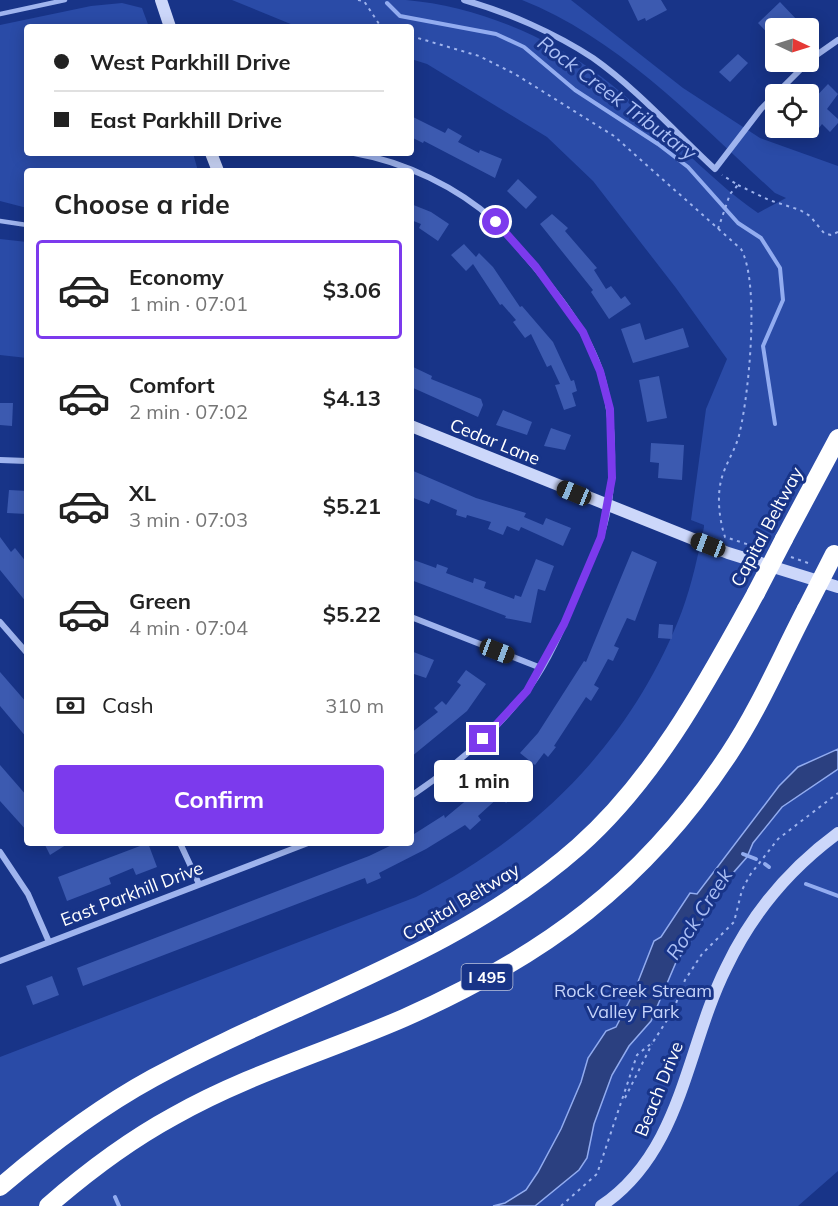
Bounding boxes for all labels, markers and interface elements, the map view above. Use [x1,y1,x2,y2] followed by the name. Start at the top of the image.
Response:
[765,18,819,72] north arrow
[765,18,819,138] map controls
[533,30,703,166] water label: Rock Creek Tributary
[90,48,291,76] text: West Parkhill Drive
[765,84,819,138] button: locate
[90,106,282,134] text: East Parkhill Drive
[54,187,230,221] text: Choose a ride
[482,208,509,235] route start
[57,263,111,317] icon: car
[129,263,224,291] text: Economy
[323,276,381,304] text: $3.06
[129,291,248,316] text: 1 min · 07:01
[57,371,111,425] icon: car
[129,371,215,399] text: Comfort
[323,384,381,412] text: $4.13
[129,399,248,424] text: 2 min · 07:02
[447,413,544,470] street label: Cedar Lane
[725,463,808,591] street label: Capital Beltway
[554,478,594,508] car
[57,479,111,533] icon: car
[129,479,156,507] text: XL
[323,492,381,520] text: $5.21
[129,507,248,532] text: 3 min · 07:03
[688,530,728,560] car
[57,587,111,641] icon: car
[129,587,191,615] text: Green
[323,600,381,628] text: $5.22
[129,615,248,640] text: 4 min · 07:04
[477,636,517,666] car
[54,689,87,722] icon: cash
[102,691,154,719] text: Cash
[325,693,384,718] text: 310 m
[469,725,496,752] route end
[434,760,532,802] callout: 1 min
[54,765,384,834] button: Confirm
[457,768,510,793] text: 1 min
[57,856,206,931] street label: East Parkhill Drive
[398,857,524,946] street label: Capital Beltway
[660,863,738,964] water label: Rock Creek
[462,964,512,990] road number: I 495
[554,979,712,1023] park label: Rock Creek Stream Valley Park
[629,1038,688,1140] street label: Beach Drive

